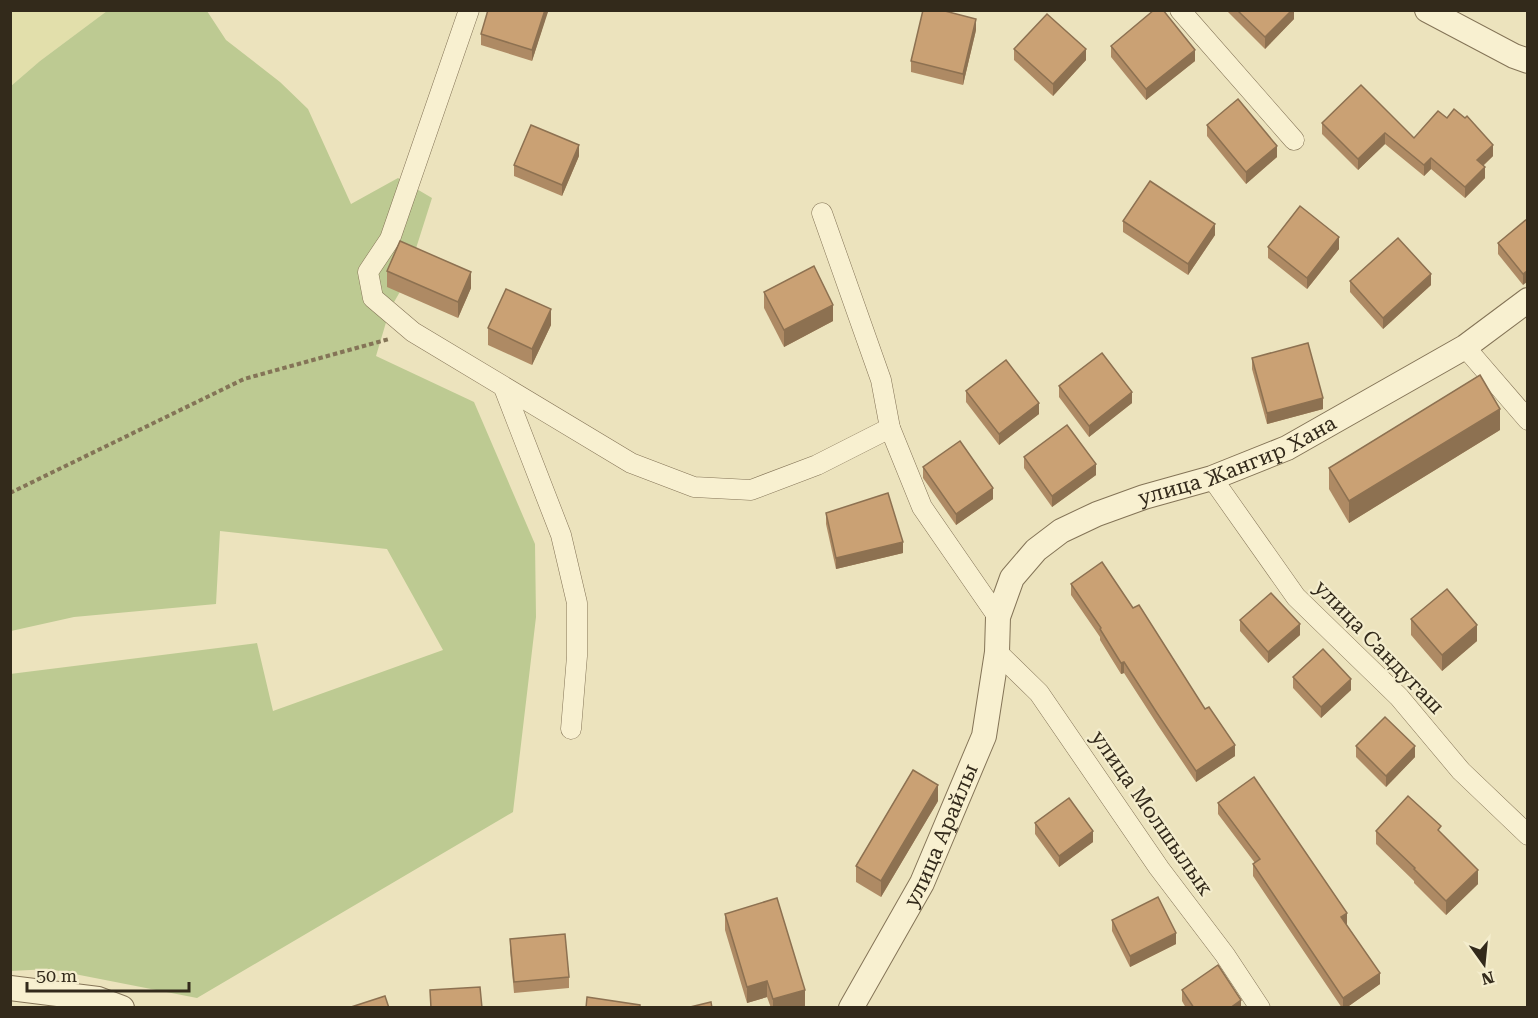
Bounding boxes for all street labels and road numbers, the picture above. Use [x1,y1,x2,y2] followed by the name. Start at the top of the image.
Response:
[1135,410,1341,510] street label: улица Жангир Хана
[1309,575,1449,719] street label: улица Сандугаш
[1086,726,1218,900] street label: улица Молшылык
[899,760,983,911] street label: улица Арайлы

